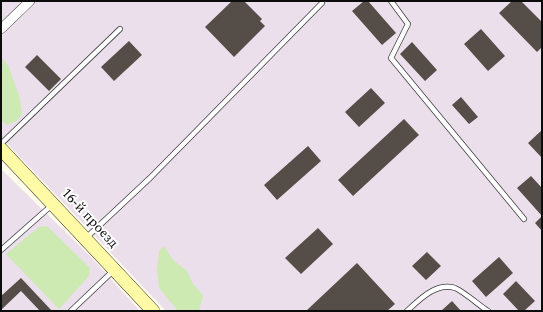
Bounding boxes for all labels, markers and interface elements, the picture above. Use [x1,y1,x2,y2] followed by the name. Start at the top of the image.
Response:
[57,186,121,252] street label: 16-й проезд

